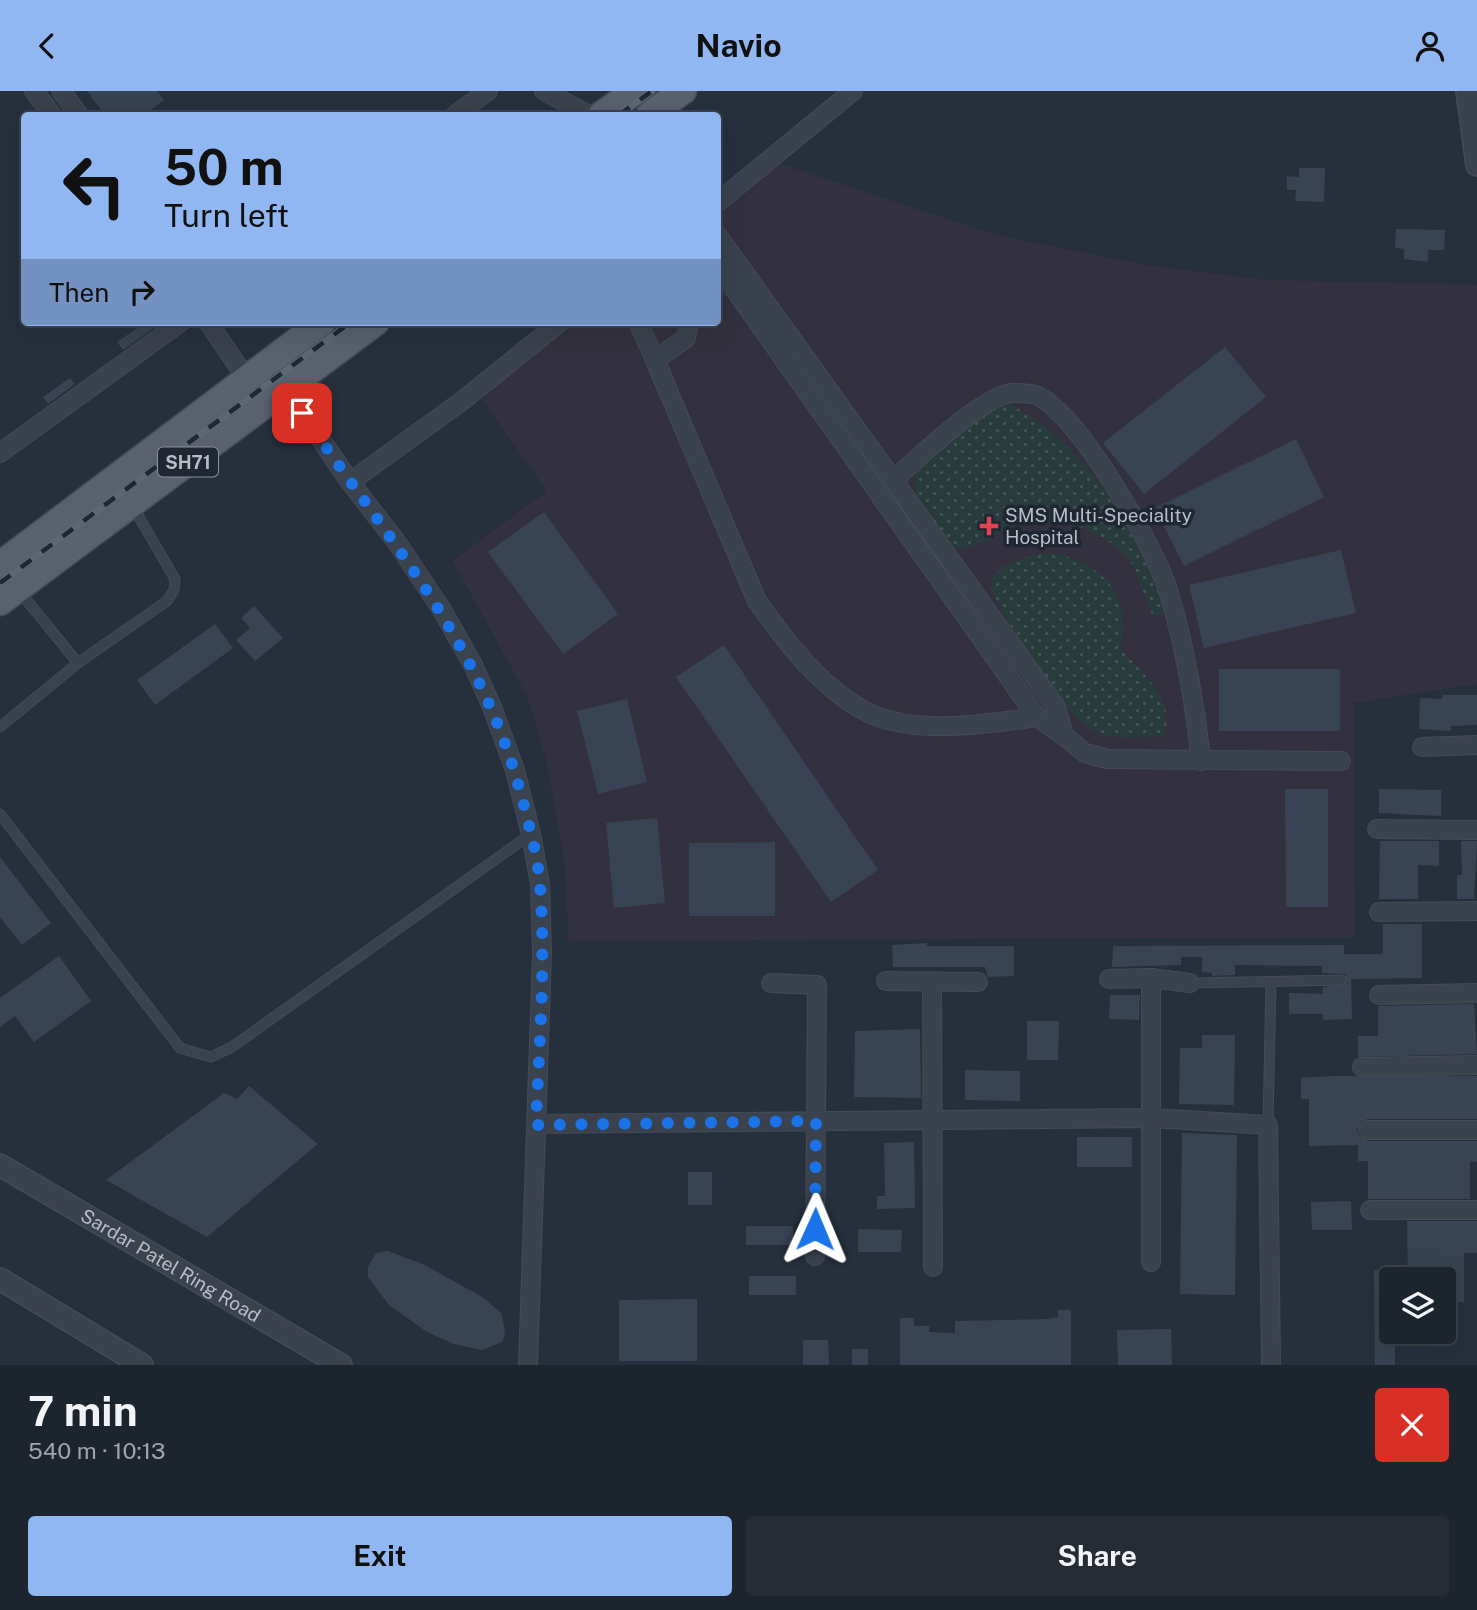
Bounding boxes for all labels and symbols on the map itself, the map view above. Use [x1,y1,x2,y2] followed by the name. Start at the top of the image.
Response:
[272,383,332,443] pin
[158,447,218,477] road number: SH71
[1005,504,1192,548] place label: SMS Multi-Speciality Hospital
[979,516,999,536] marker: SMS Multi-Speciality Hospital
[778,1192,852,1266] position arrow
[77,1204,265,1326] street label: Sardar Patel Ring Road

